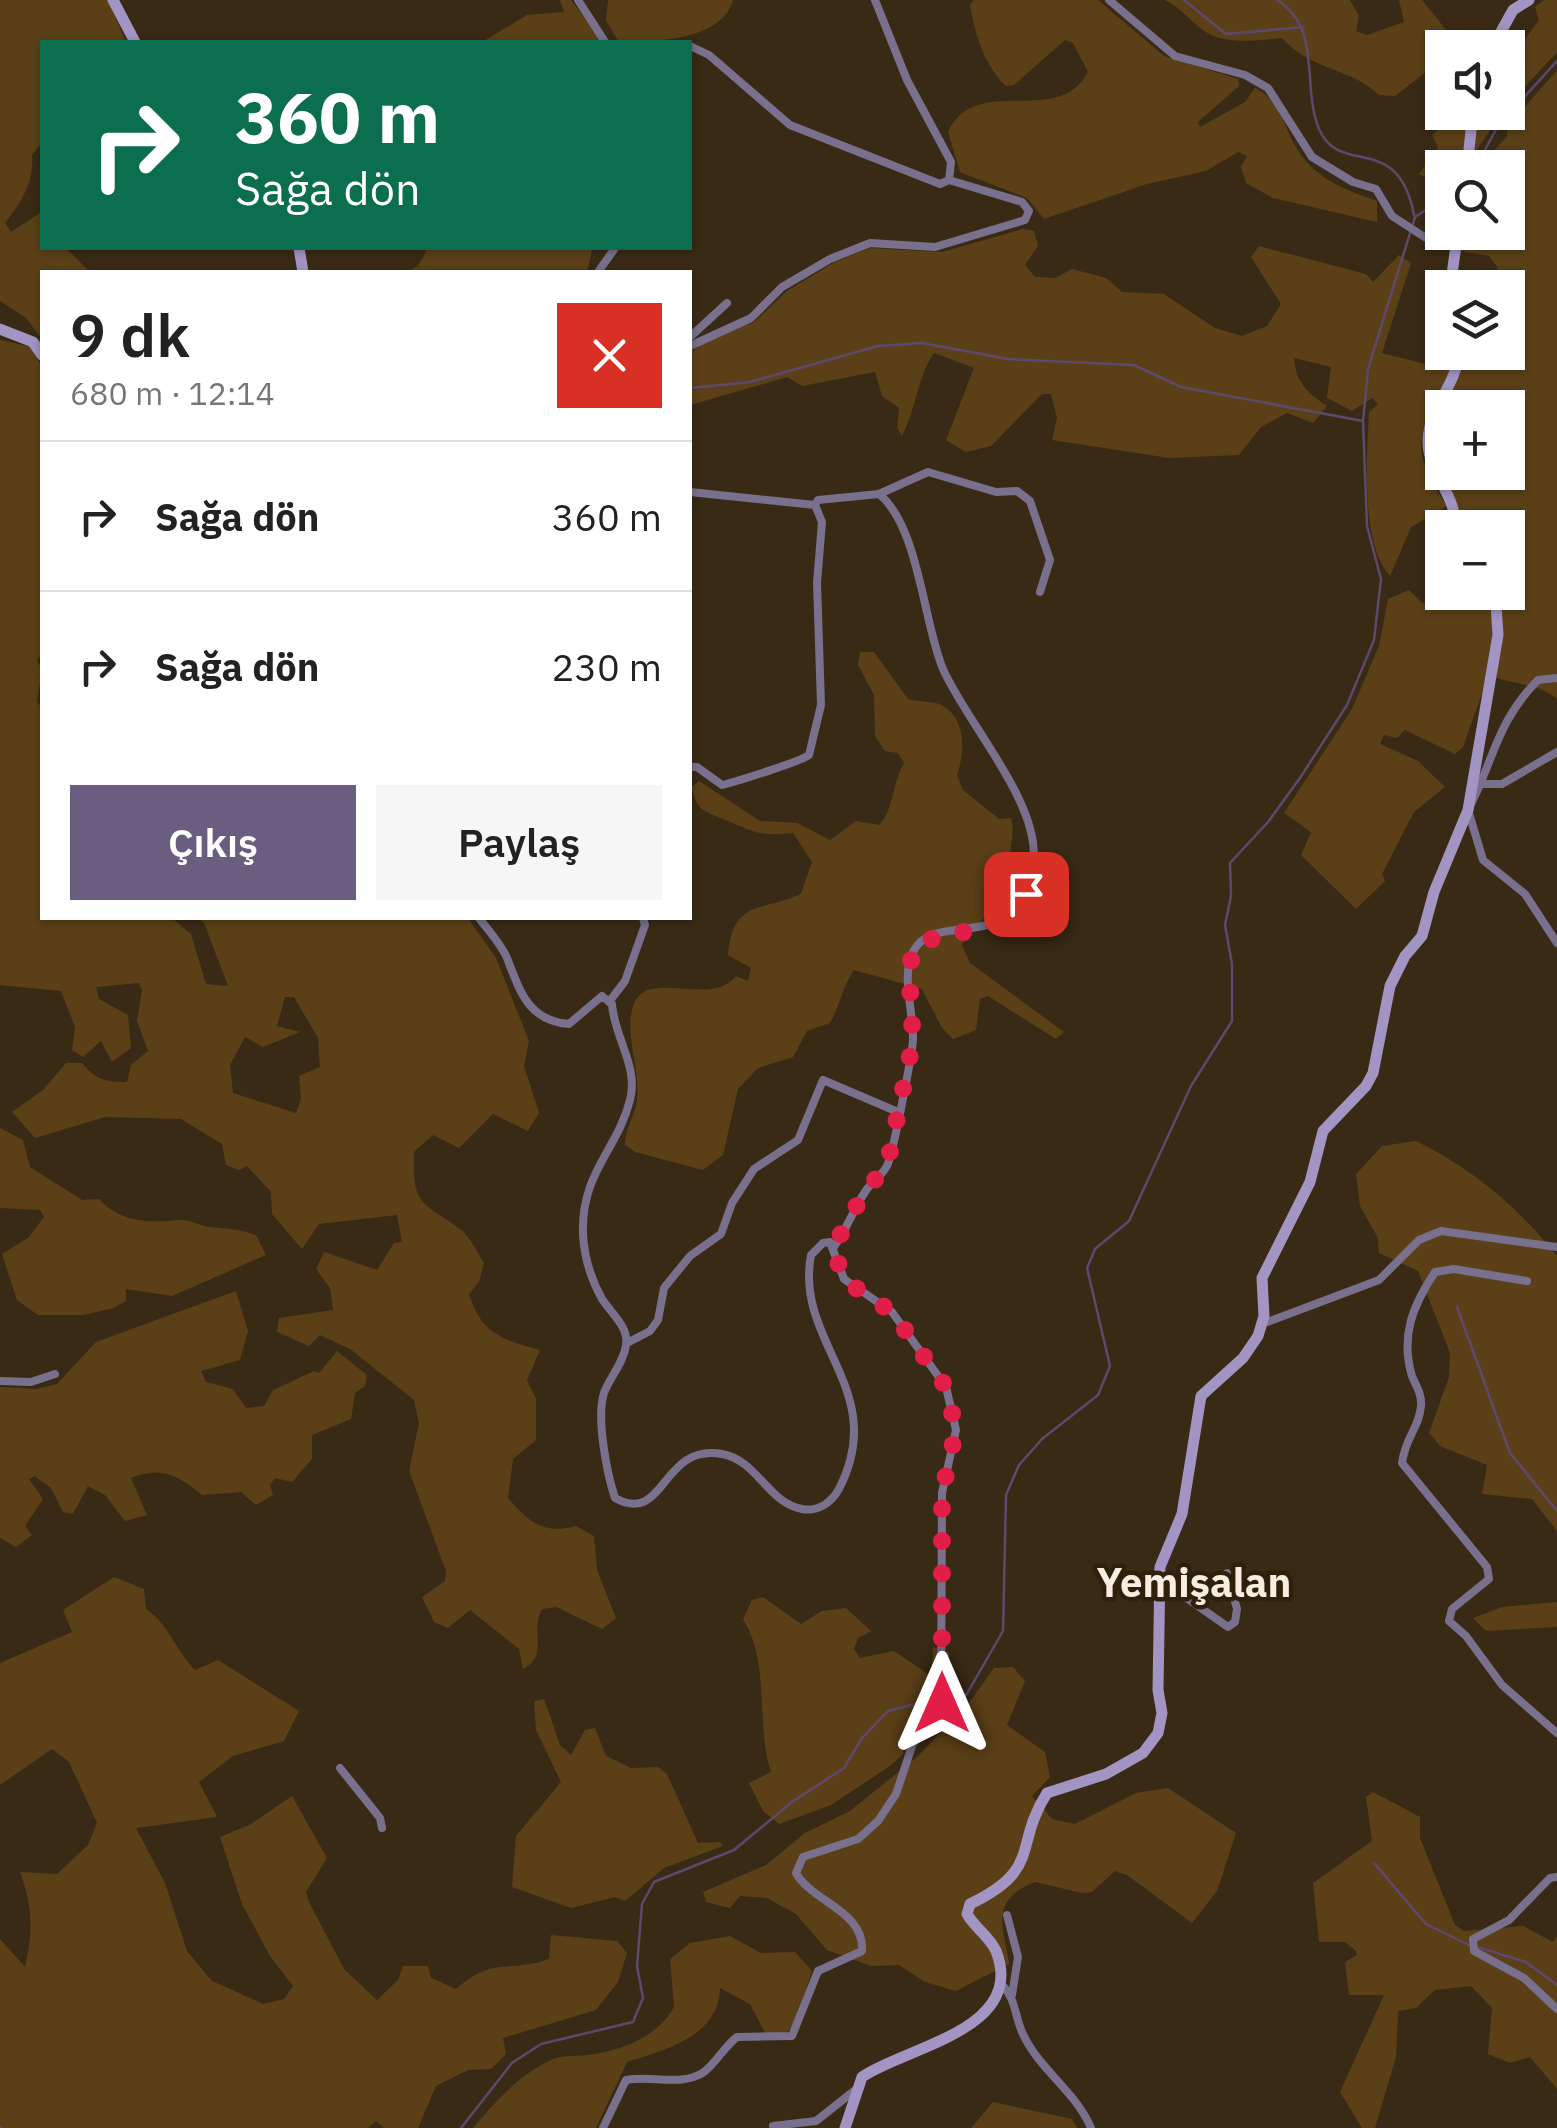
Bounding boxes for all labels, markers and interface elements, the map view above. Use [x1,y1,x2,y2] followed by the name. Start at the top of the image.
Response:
[1425,30,1525,610] map controls
[1425,30,1525,130] button: sound
[235,71,440,162] text: 360 m
[70,80,200,210] icon: right
[1425,150,1525,250] button: search
[235,159,420,217] text: Sağa dön
[1425,270,1525,370] button: layers
[70,295,190,374] text: 9 dk
[557,303,662,408] button: close
[70,372,275,414] text: 680 m · 12:14
[1425,390,1525,490] button: +
[70,489,125,544] icon: right
[155,492,319,541] text: Sağa dön
[551,492,662,541] text: 360 m
[1425,510,1525,610] button: −
[70,639,125,694] icon: right
[155,642,319,691] text: Sağa dön
[551,642,662,691] text: 230 m
[70,785,356,900] button: Çıkış
[376,785,662,900] button: Paylaş
[984,852,1069,937] pin
[999,867,1054,922] icon: arrive
[1097,1556,1291,1608] district label: Yemişalan
[890,1651,994,1755] position arrow

